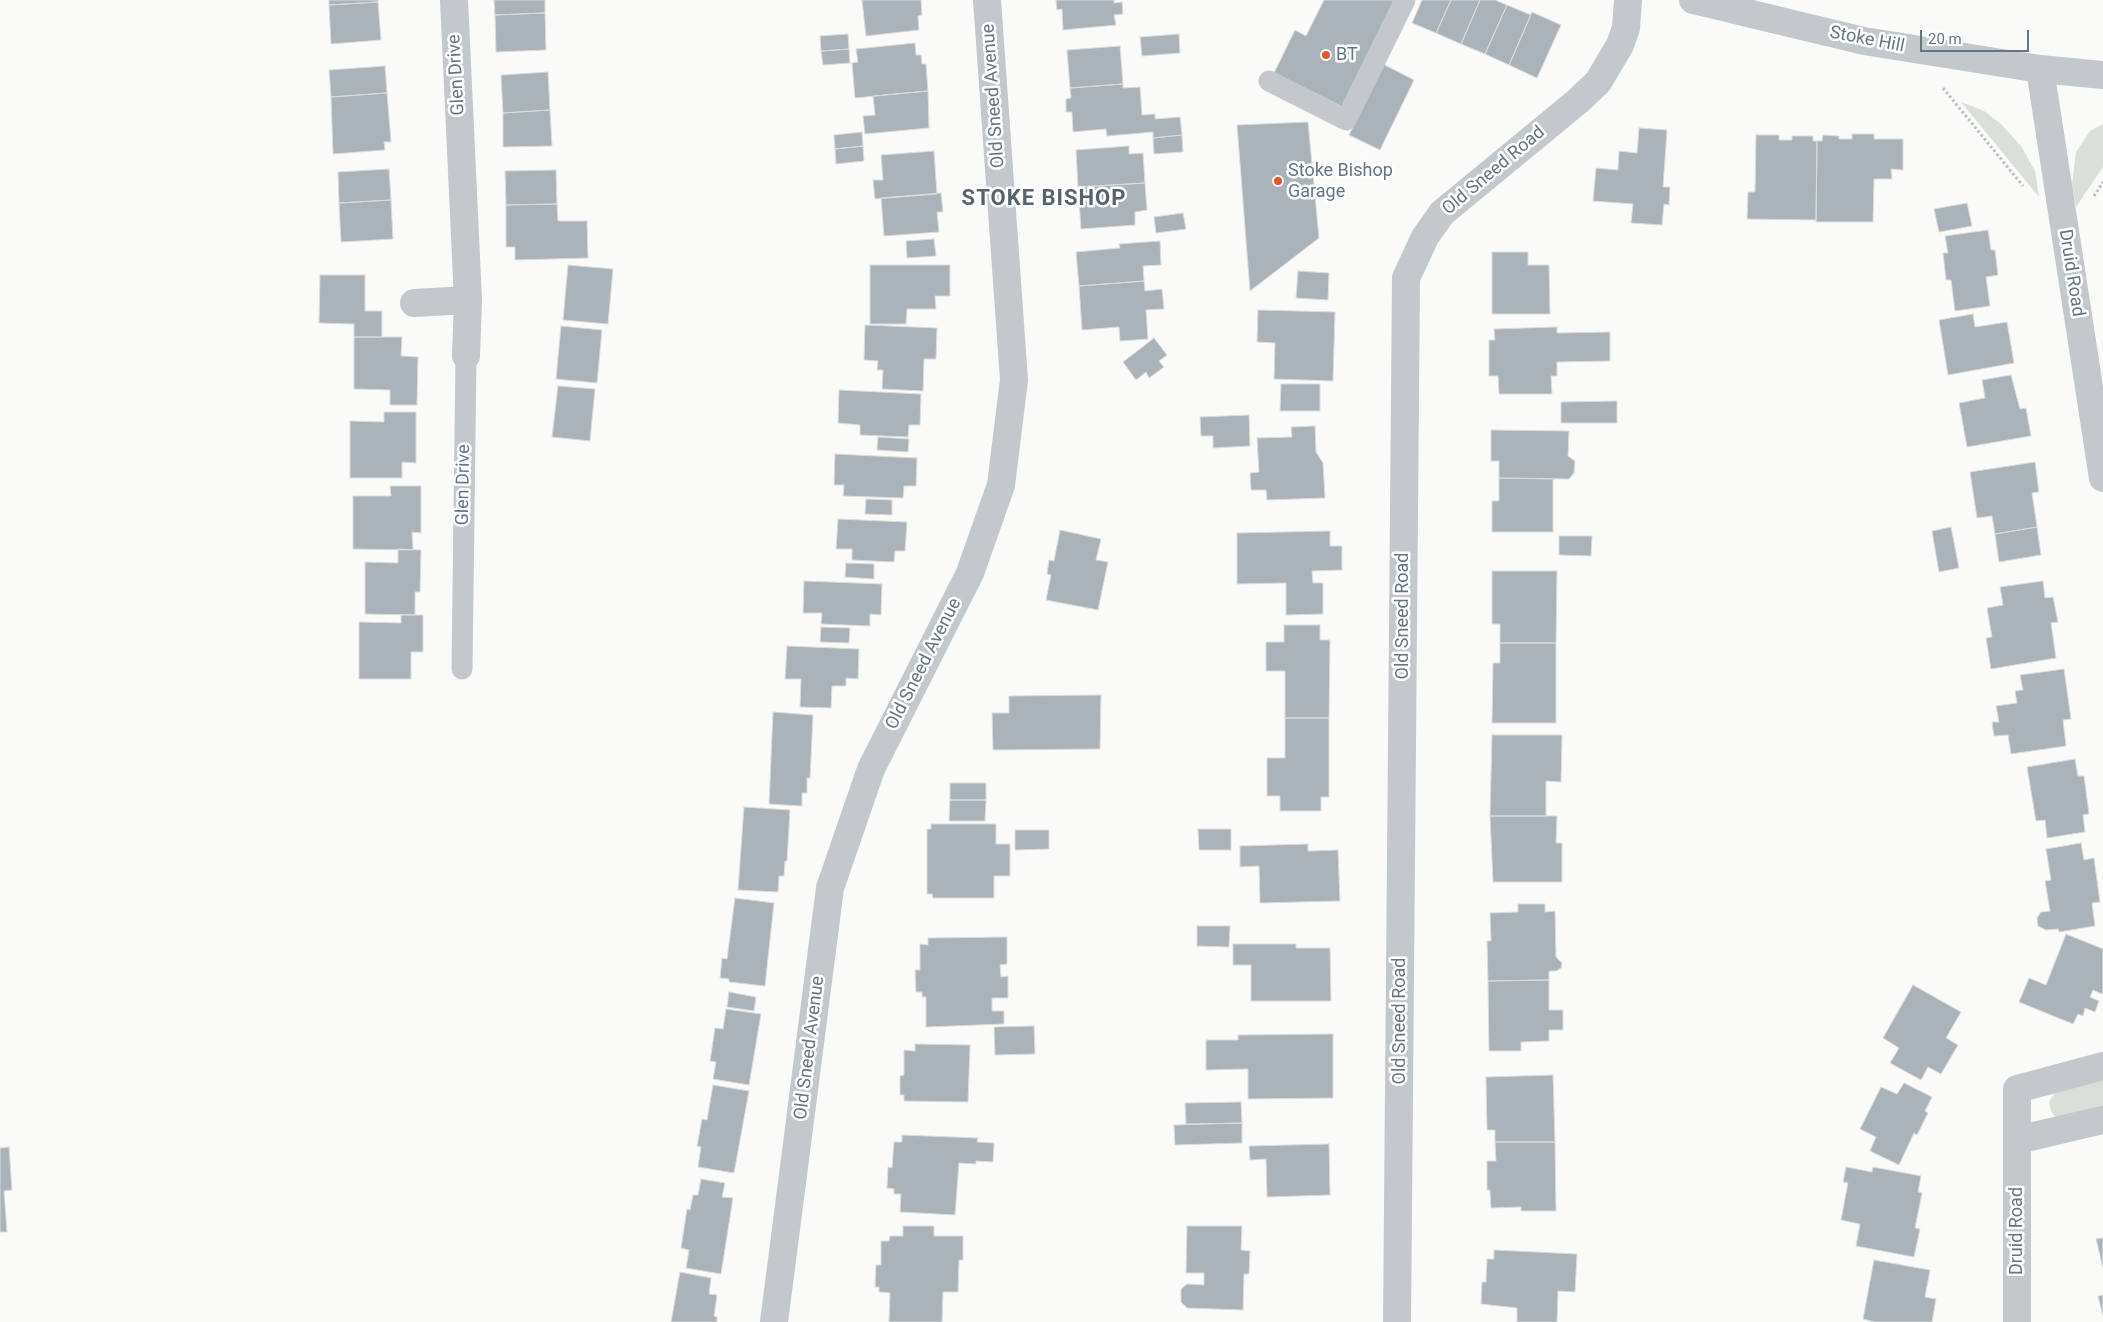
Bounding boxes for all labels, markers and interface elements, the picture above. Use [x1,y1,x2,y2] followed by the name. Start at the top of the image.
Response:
[1923,20,2032,52] scale bar
[1828,22,1906,58] street label: Stoke Hill
[978,23,1010,169] street label: Old Sneed Avenue
[1928,30,1962,48] text: 20 m
[444,34,470,116] street label: Glen Drive
[1336,44,1358,66] place label: BT
[1320,49,1332,61] marker: BT
[1438,122,1550,220] street label: Old Sneed Road
[1288,160,1393,202] place label: Stoke Bishop Garage
[1272,175,1284,187] marker: Stoke Bishop Garage
[960,186,1128,212] district label: STOKE BISHOP
[2053,228,2089,318] street label: Druid Road
[452,444,476,526] street label: Glen Drive
[1392,552,1414,680] street label: Old Sneed Road
[882,595,966,733] street label: Old Sneed Avenue
[1389,957,1411,1085] street label: Old Sneed Road
[790,975,830,1121] street label: Old Sneed Avenue
[2006,1187,2028,1275] street label: Druid Road

